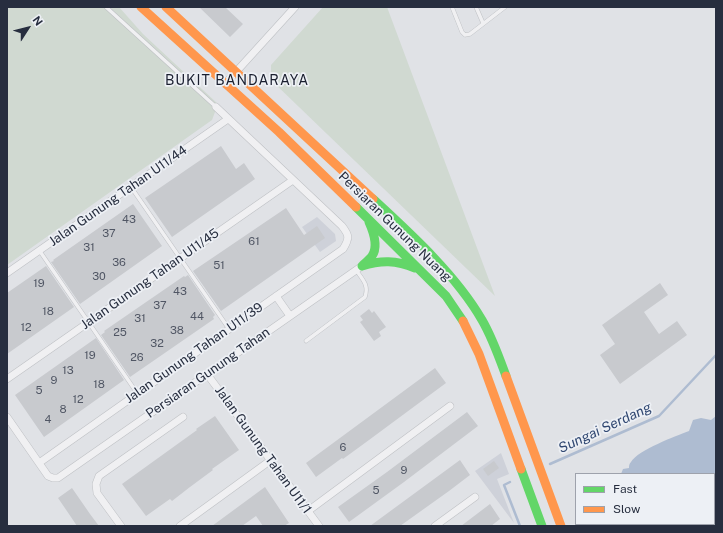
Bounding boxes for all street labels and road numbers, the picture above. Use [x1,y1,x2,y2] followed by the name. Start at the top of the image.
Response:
[46,142,190,250] street label: Jalan Gunung Tahan U11/44
[335,169,455,285] street label: Persiaran Gunung Nuang
[78,225,222,333] street label: Jalan Gunung Tahan U11/45
[122,299,266,407] street label: Jalan Gunung Tahan U11/39
[143,324,273,422] street label: Persiaran Gunung Tahan
[211,383,315,517] street label: Jalan Gunung Tahan U11/1

